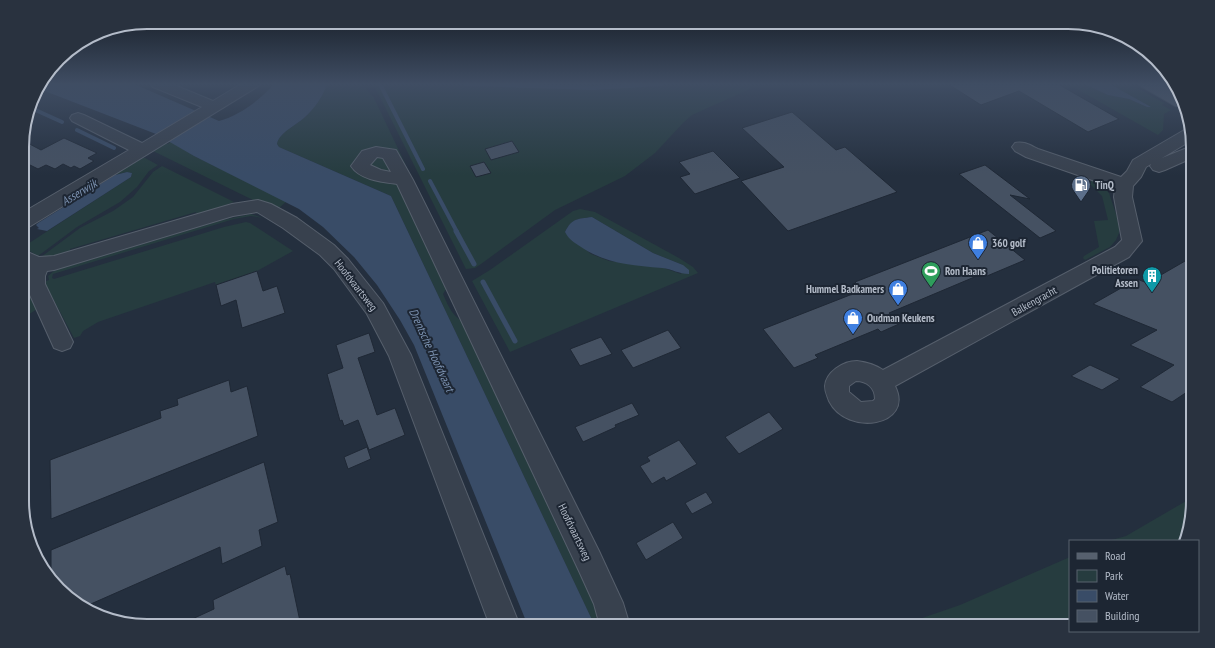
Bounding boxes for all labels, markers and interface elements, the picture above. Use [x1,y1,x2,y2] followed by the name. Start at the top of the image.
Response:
[1070,174,1092,202] fuel station icon: TinQ
[58,175,101,208] water label: Asserwijk
[1095,178,1115,192] place label: TinQ
[967,232,989,260] shop icon: 360 golf
[992,236,1026,250] place label: 360 golf
[332,256,381,314] street label: Hoofdvaartsweg
[920,260,942,288] sports icon: Ron Haans
[1092,263,1138,290] place label: Politietoren Assen
[945,264,986,278] place label: Ron Haans
[1141,265,1163,293] building icon: Politietoren Assen
[887,278,909,306] shop icon: Hummel Badkamers
[806,282,884,296] place label: Hummel Badkamers
[1009,283,1059,319] street label: Balkengracht
[406,306,459,396] water label: Drentsche Hoofdvaart
[842,307,864,335] shop icon: Oudman Keukens
[867,311,935,325] place label: Oudman Keukens
[555,501,595,563] street label: Hoofdvaartsweg
[1069,540,1199,632] legend
[1105,548,1125,563] text: Road
[1105,568,1123,583] text: Park
[1105,588,1130,603] text: Water
[1105,608,1140,623] text: Building

